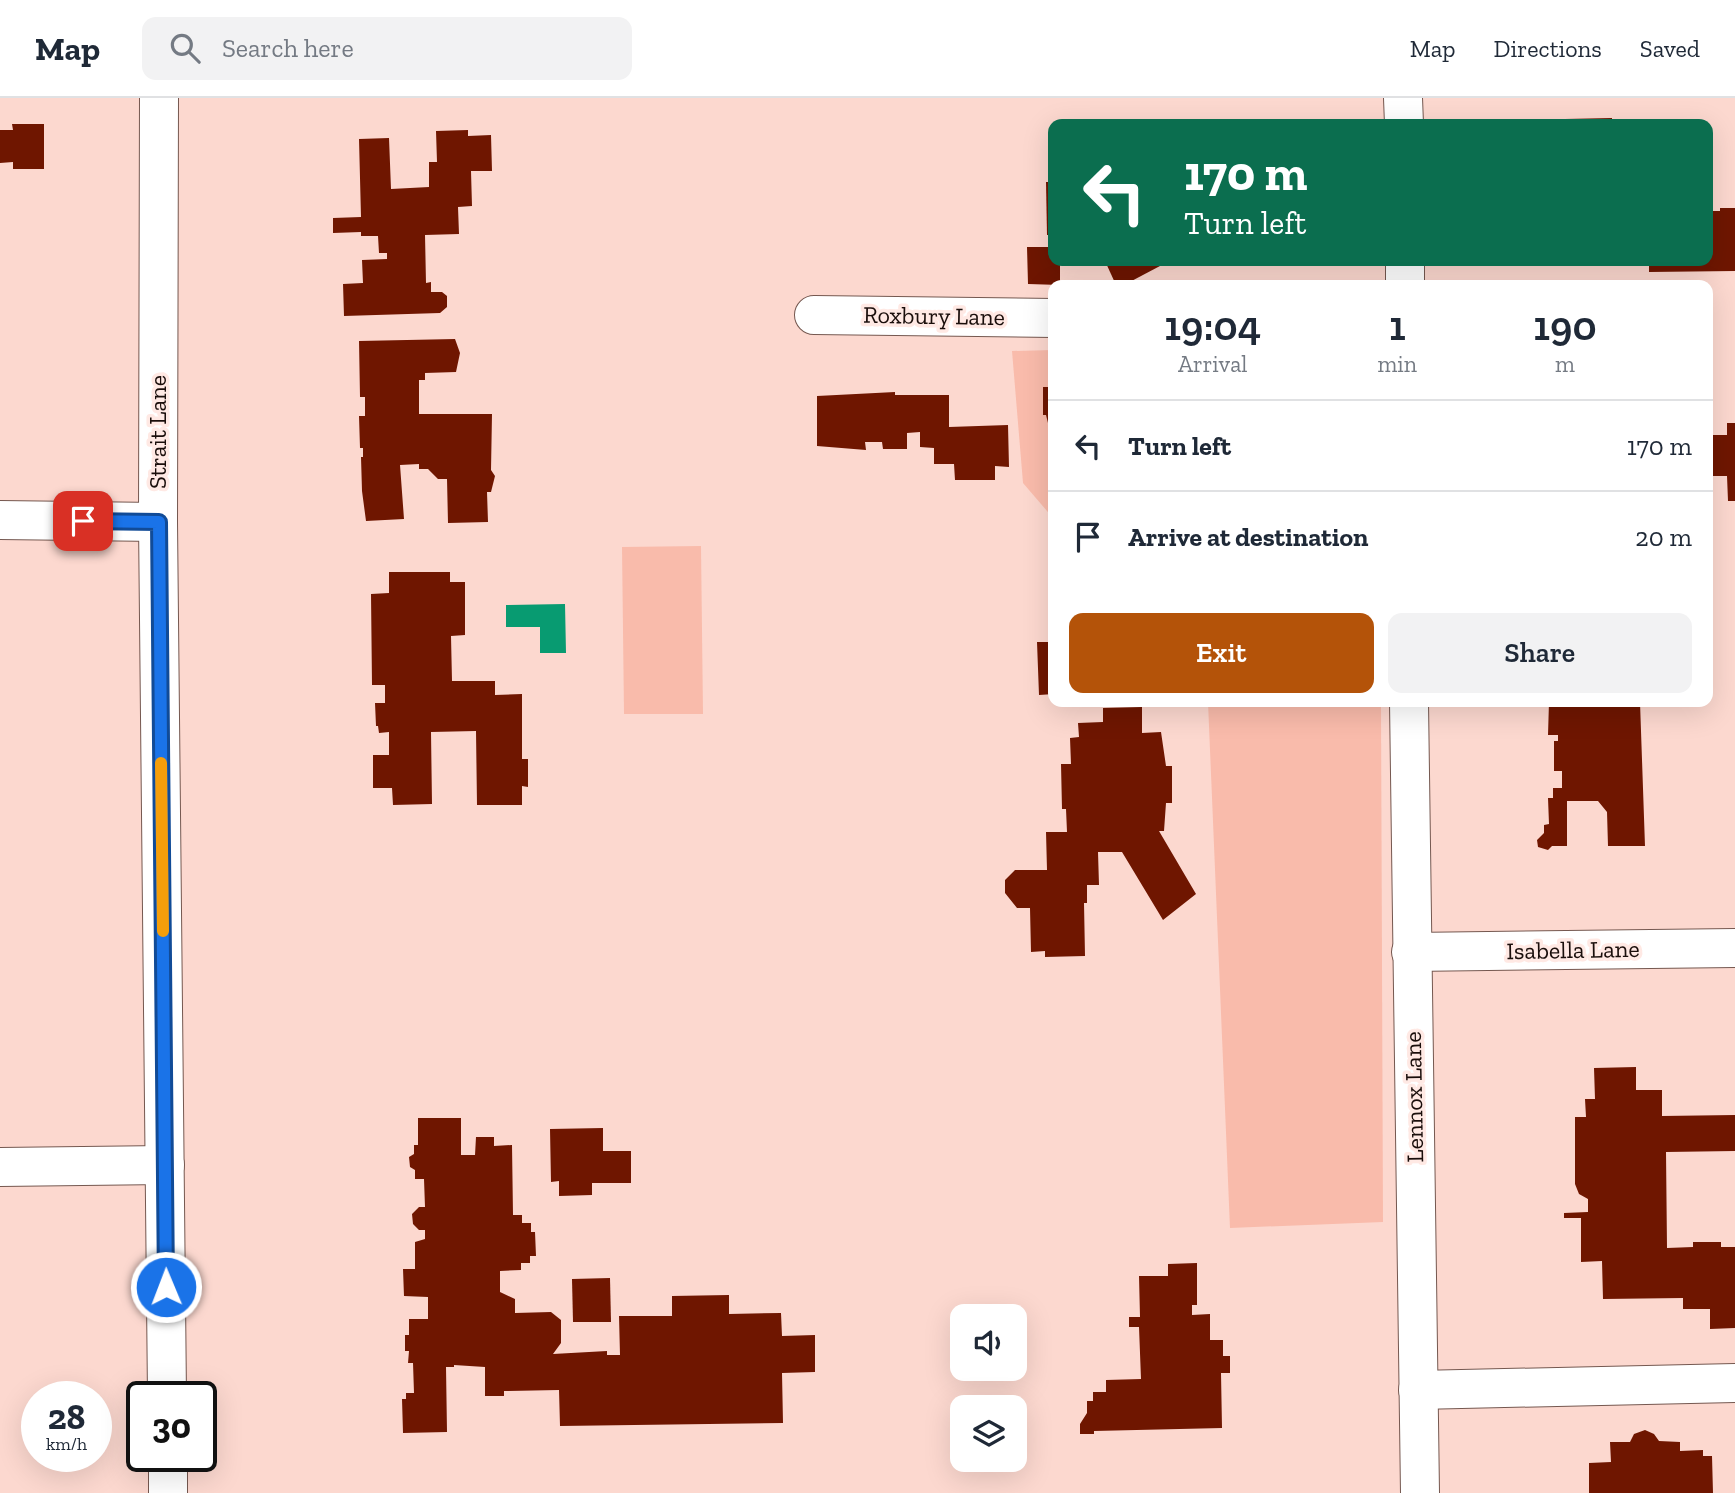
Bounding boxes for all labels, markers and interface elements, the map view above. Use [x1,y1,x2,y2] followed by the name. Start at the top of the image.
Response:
[142,17,632,80] search box
[35,29,100,68] text: Map
[166,29,204,67] icon: search
[222,32,354,64] text: Search here
[1410,34,1456,63] text: Map
[1494,34,1602,63] text: Directions
[1640,34,1700,63] text: Saved
[1184,144,1307,203] text: 170 m
[1069,147,1160,238] icon: left
[1184,204,1306,242] text: Turn left
[863,300,1005,331] street label: Roxbury Lane
[1164,300,1261,351] text: 19:04
[1389,300,1406,351] text: 1
[1533,300,1597,351] text: 190
[1178,350,1247,378] text: Arrival
[1378,350,1417,378] text: min
[1555,350,1575,378] text: m
[143,375,172,489] street label: Strait Lane
[1069,427,1107,465] icon: left
[1128,430,1231,462] text: Turn left
[1627,430,1692,462] text: 170 m
[53,491,113,551] pin
[64,502,102,540] icon: arrive
[1069,518,1107,556] icon: arrive
[1128,521,1368,553] text: Arrive at destination
[1635,521,1692,553] text: 20 m
[1069,613,1374,693] button: Exit
[1388,613,1692,693] button: Share
[1506,934,1640,965] street label: Isabella Lane
[1398,1031,1429,1163] street label: Lennox Lane
[129,1250,203,1324] position arrow
[950,1304,1027,1472] map controls
[950,1304,1027,1381] button: sound
[126,1381,217,1472] speed limit sign: 30
[950,1395,1027,1472] button: layers
[48,1396,85,1438] text: 28
[46,1433,87,1455] text: km/h

